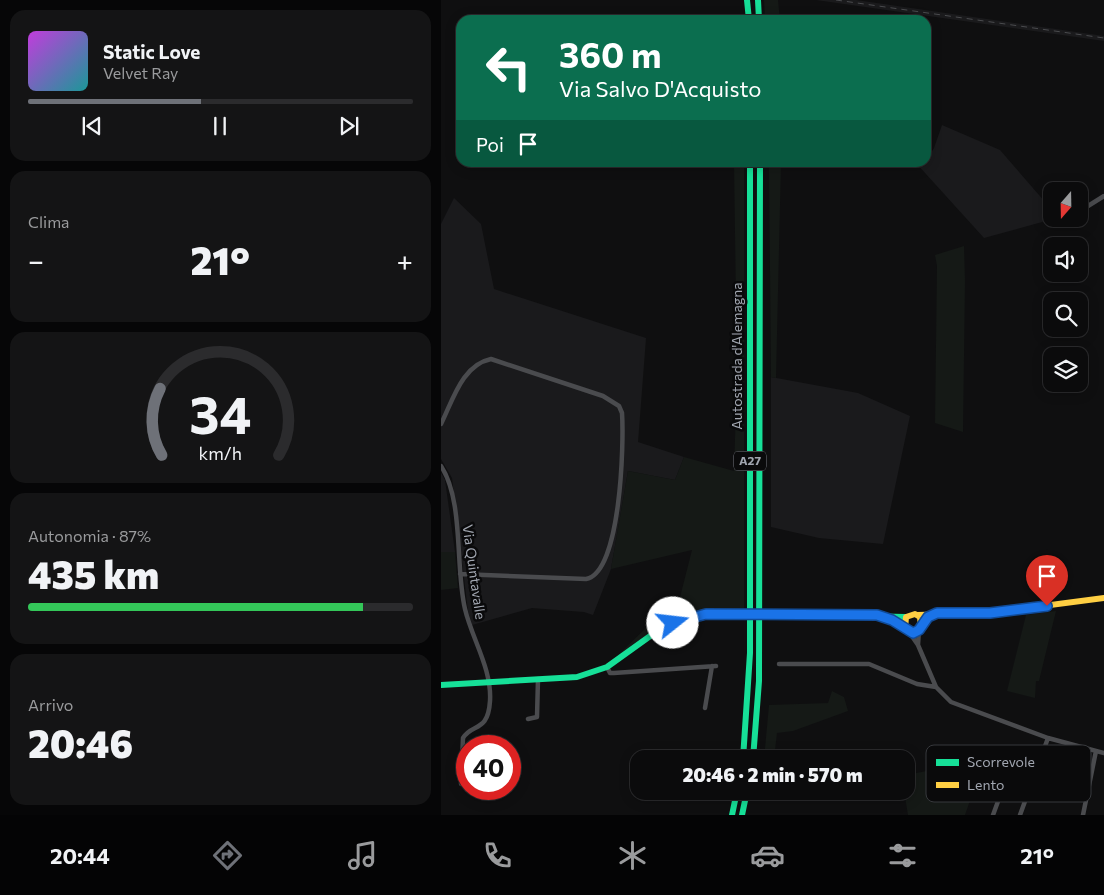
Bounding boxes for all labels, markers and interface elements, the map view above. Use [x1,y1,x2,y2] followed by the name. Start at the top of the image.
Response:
[559,32,661,75] text: 360 m
[476,35,541,100] icon: left
[103,40,200,63] text: Static Love
[103,63,178,82] text: Velvet Ray
[559,75,761,102] text: Via Salvo D'Acquisto
[78,112,106,140] icon: previous
[206,112,234,140] icon: pause
[335,112,363,140] icon: next
[514,130,542,158] icon: arrive
[476,133,504,156] text: Poi
[1043,182,1089,228] north arrow
[1043,182,1088,392] map controls
[28,212,69,231] text: Clima
[190,236,250,283] text: 21°
[1043,237,1088,282] button: sound
[28,243,44,277] text: −
[397,243,413,277] text: +
[728,282,745,430] street label: Autostrada d'Alemagna
[1043,292,1088,337] button: search
[1043,347,1088,392] button: layers
[189,381,252,445] text: 34
[199,442,242,464] text: km/h
[734,452,766,471] road number: A27
[459,523,490,621] street label: Via Quintavalle
[28,526,151,545] text: Autonomia · 87%
[28,550,159,597] text: 435 km
[1026,555,1068,606] pin
[1033,562,1061,590] icon: arrive
[646,596,698,648] position arrow
[28,695,73,714] text: Arrivo
[28,719,133,766] text: 20:46
[456,735,521,800] speed limit sign: 40
[926,745,1091,802] legend
[967,753,1035,770] text: Scorrevole
[682,763,863,786] text: 20:46 · 2 min · 570 m
[967,776,1004,793] text: Lento
[210,838,245,873] icon: directions
[345,838,380,873] icon: music
[480,838,515,873] icon: phone
[615,838,650,873] icon: climate
[750,838,785,873] icon: car
[885,838,920,873] icon: filters
[50,842,110,869] text: 20:44
[1020,842,1054,869] text: 21°

